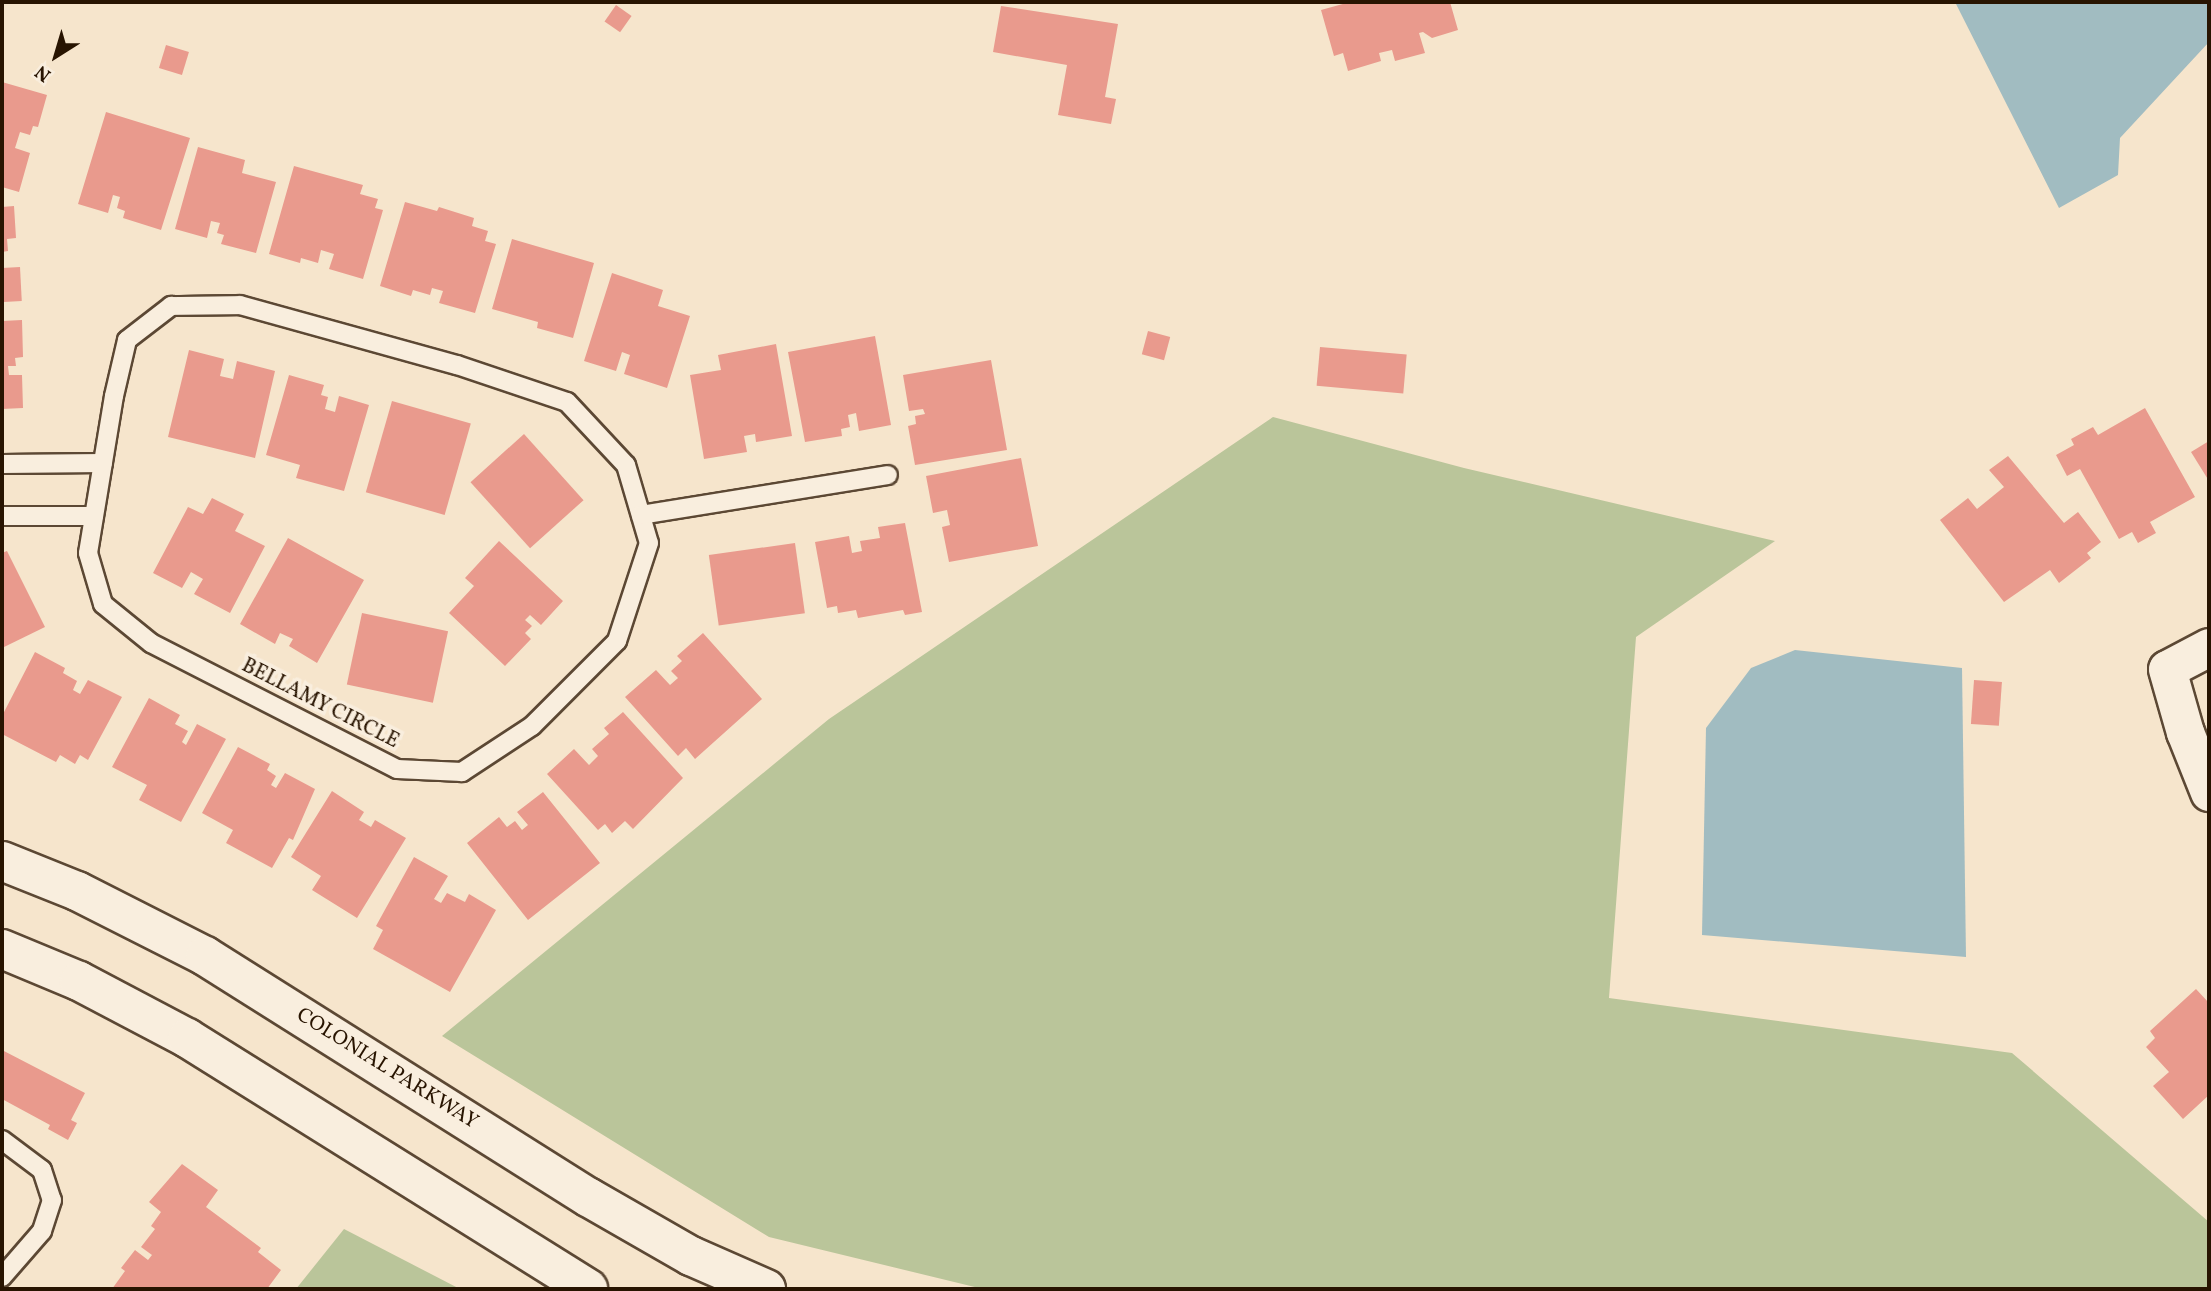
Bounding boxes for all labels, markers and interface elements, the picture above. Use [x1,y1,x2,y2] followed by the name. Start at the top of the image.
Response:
[21,21,91,91] north arrow
[30,58,57,87] text: N
[237,653,403,755] street label: BELLAMY CIRCLE
[292,1003,482,1135] street label: COLONIAL PARKWAY

